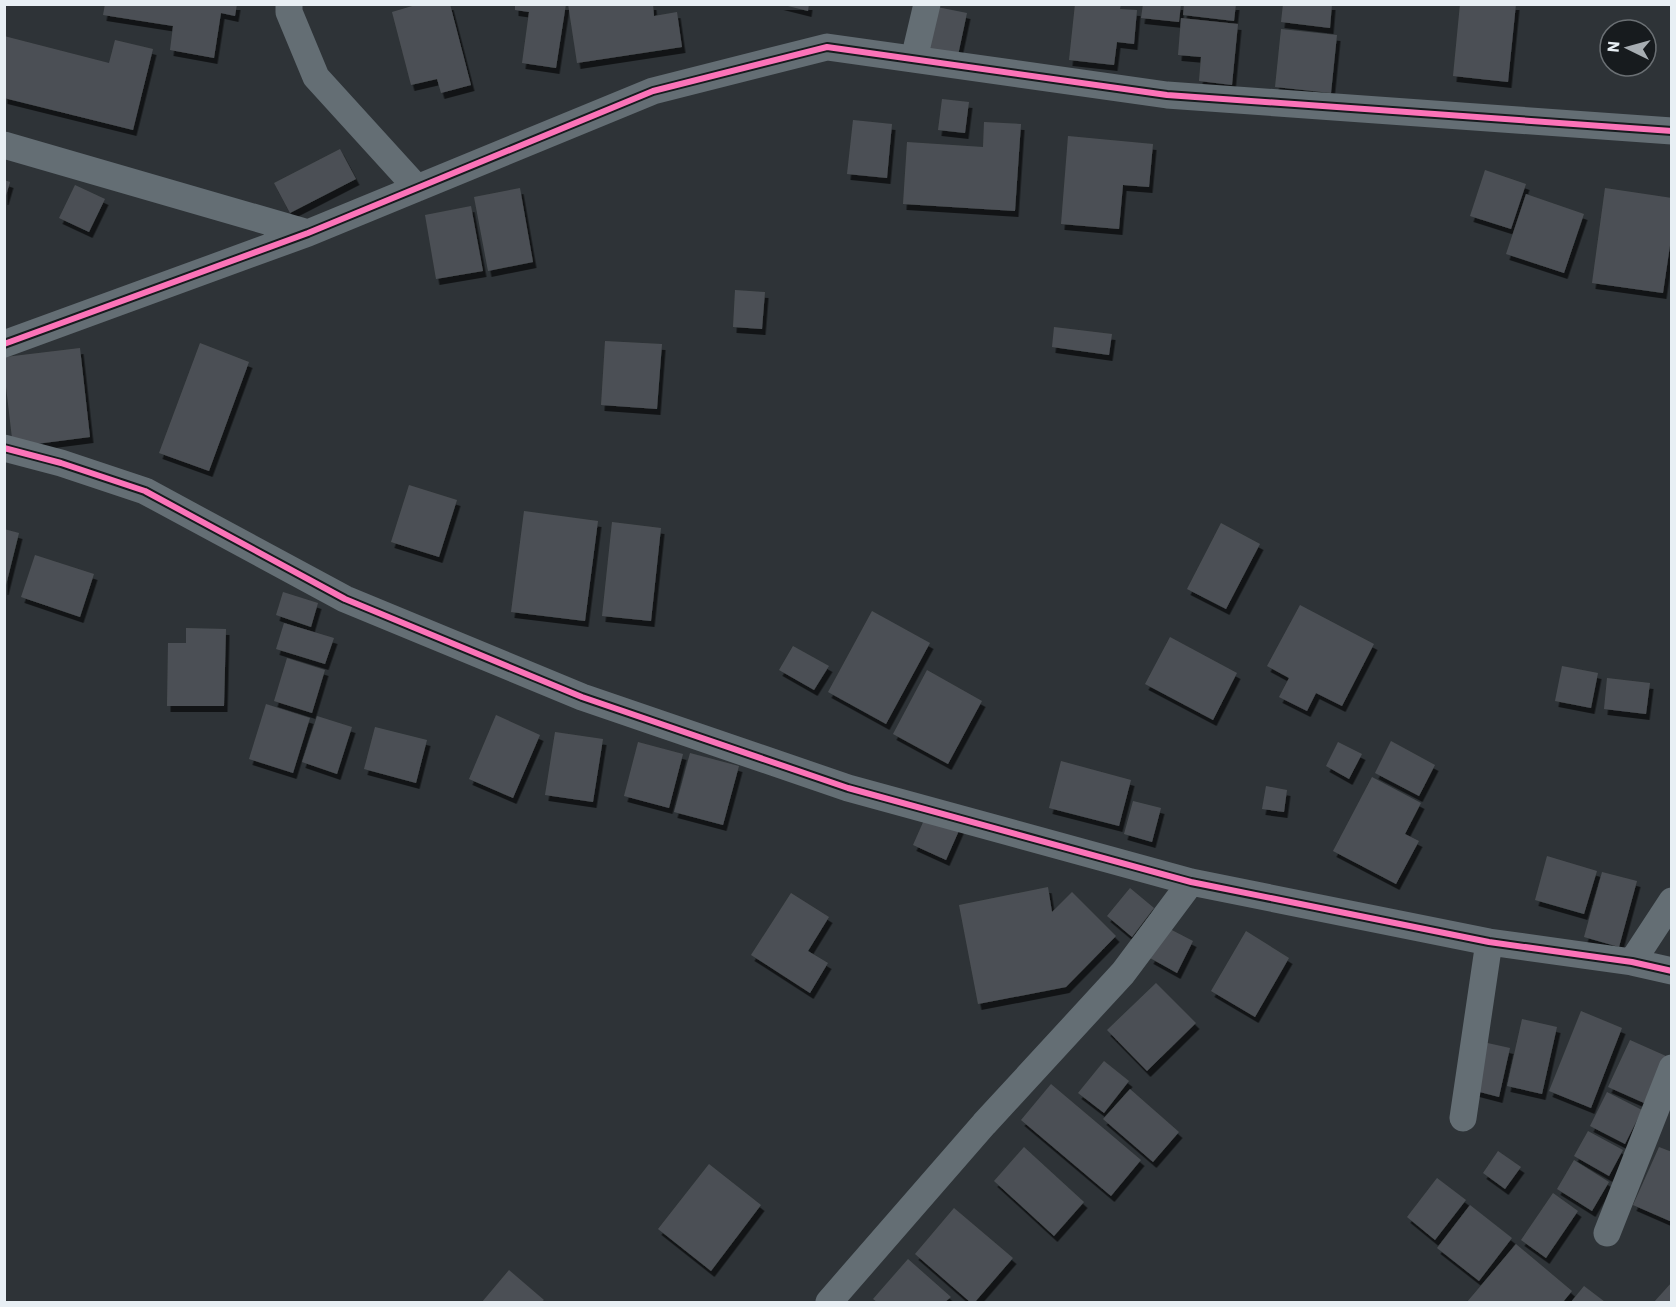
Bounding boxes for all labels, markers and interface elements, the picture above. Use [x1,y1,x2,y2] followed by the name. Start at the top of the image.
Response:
[1598,18,1658,78] north arrow
[1603,40,1624,53] text: N

